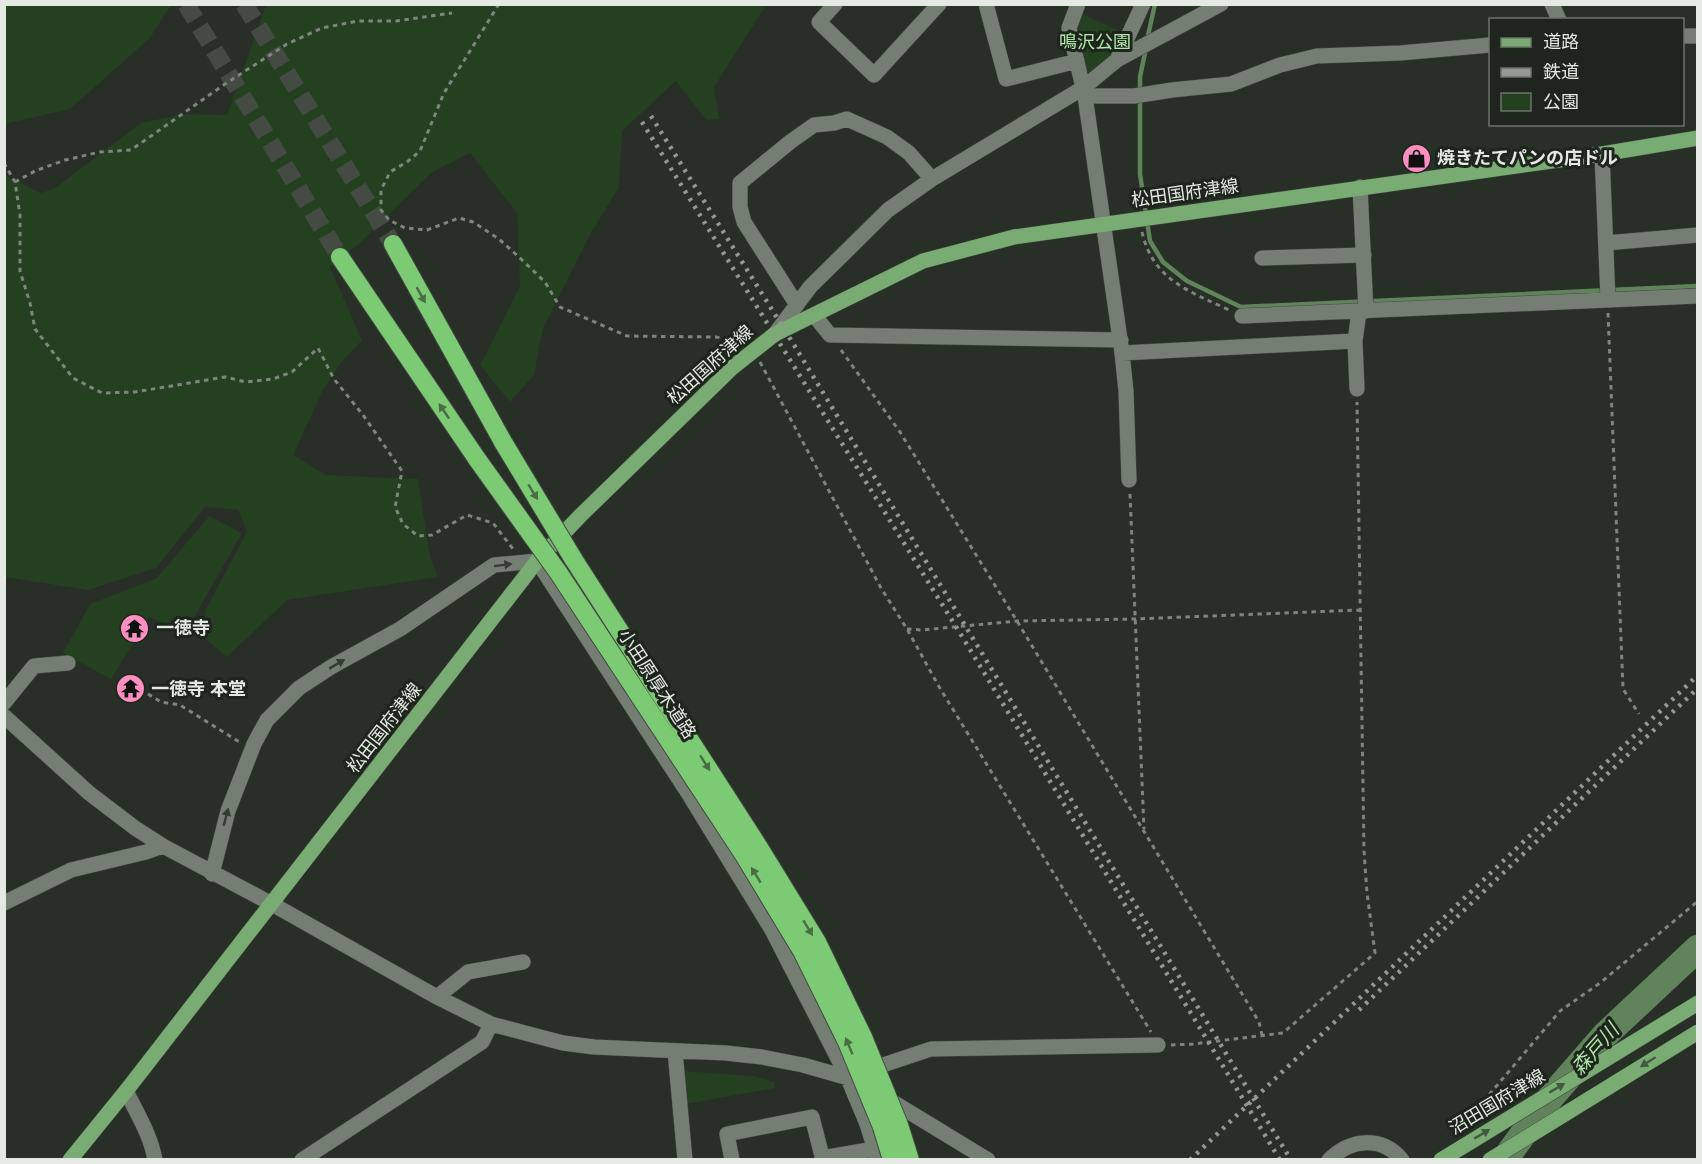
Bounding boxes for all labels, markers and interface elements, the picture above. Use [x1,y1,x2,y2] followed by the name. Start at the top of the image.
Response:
[1489,18,1684,126] legend
[1059,32,1131,52] park label: 鳴沢公園
[1543,32,1579,52] text: 道路
[1543,62,1579,82] text: 鉄道
[1543,92,1579,112] text: 公園
[1400,142,1432,174] shop icon: 焼きたてパンの店ドル
[1437,148,1618,168] place label: 焼きたてパンの店ドル
[1130,176,1240,210] street label: 松田国府津線
[416,287,426,304] one-way arrow
[663,321,757,409] street label: 松田国府津線
[439,403,450,419] one-way arrow
[528,484,538,501] one-way arrow
[494,560,513,570] one-way arrow
[119,612,151,644] temple icon: 一徳寺
[156,618,210,638] place label: 一徳寺
[614,626,700,742] street label: 小田原厚木道路
[329,659,346,669] one-way arrow
[114,673,146,705] temple icon: 一徳寺 本堂
[151,679,246,699] place label: 一徳寺 本堂
[343,679,425,777] street label: 松田国府津線
[699,755,710,771] one-way arrow
[222,808,232,826] one-way arrow
[751,866,761,883] one-way arrow
[803,920,814,936] one-way arrow
[1567,1018,1624,1079] water label: 森戸川
[844,1037,854,1055] one-way arrow
[1640,1057,1656,1068] one-way arrow
[1446,1066,1548,1138] street label: 沼田国府津線
[1549,1083,1565,1094] one-way arrow
[1474,1129,1490,1140] one-way arrow

